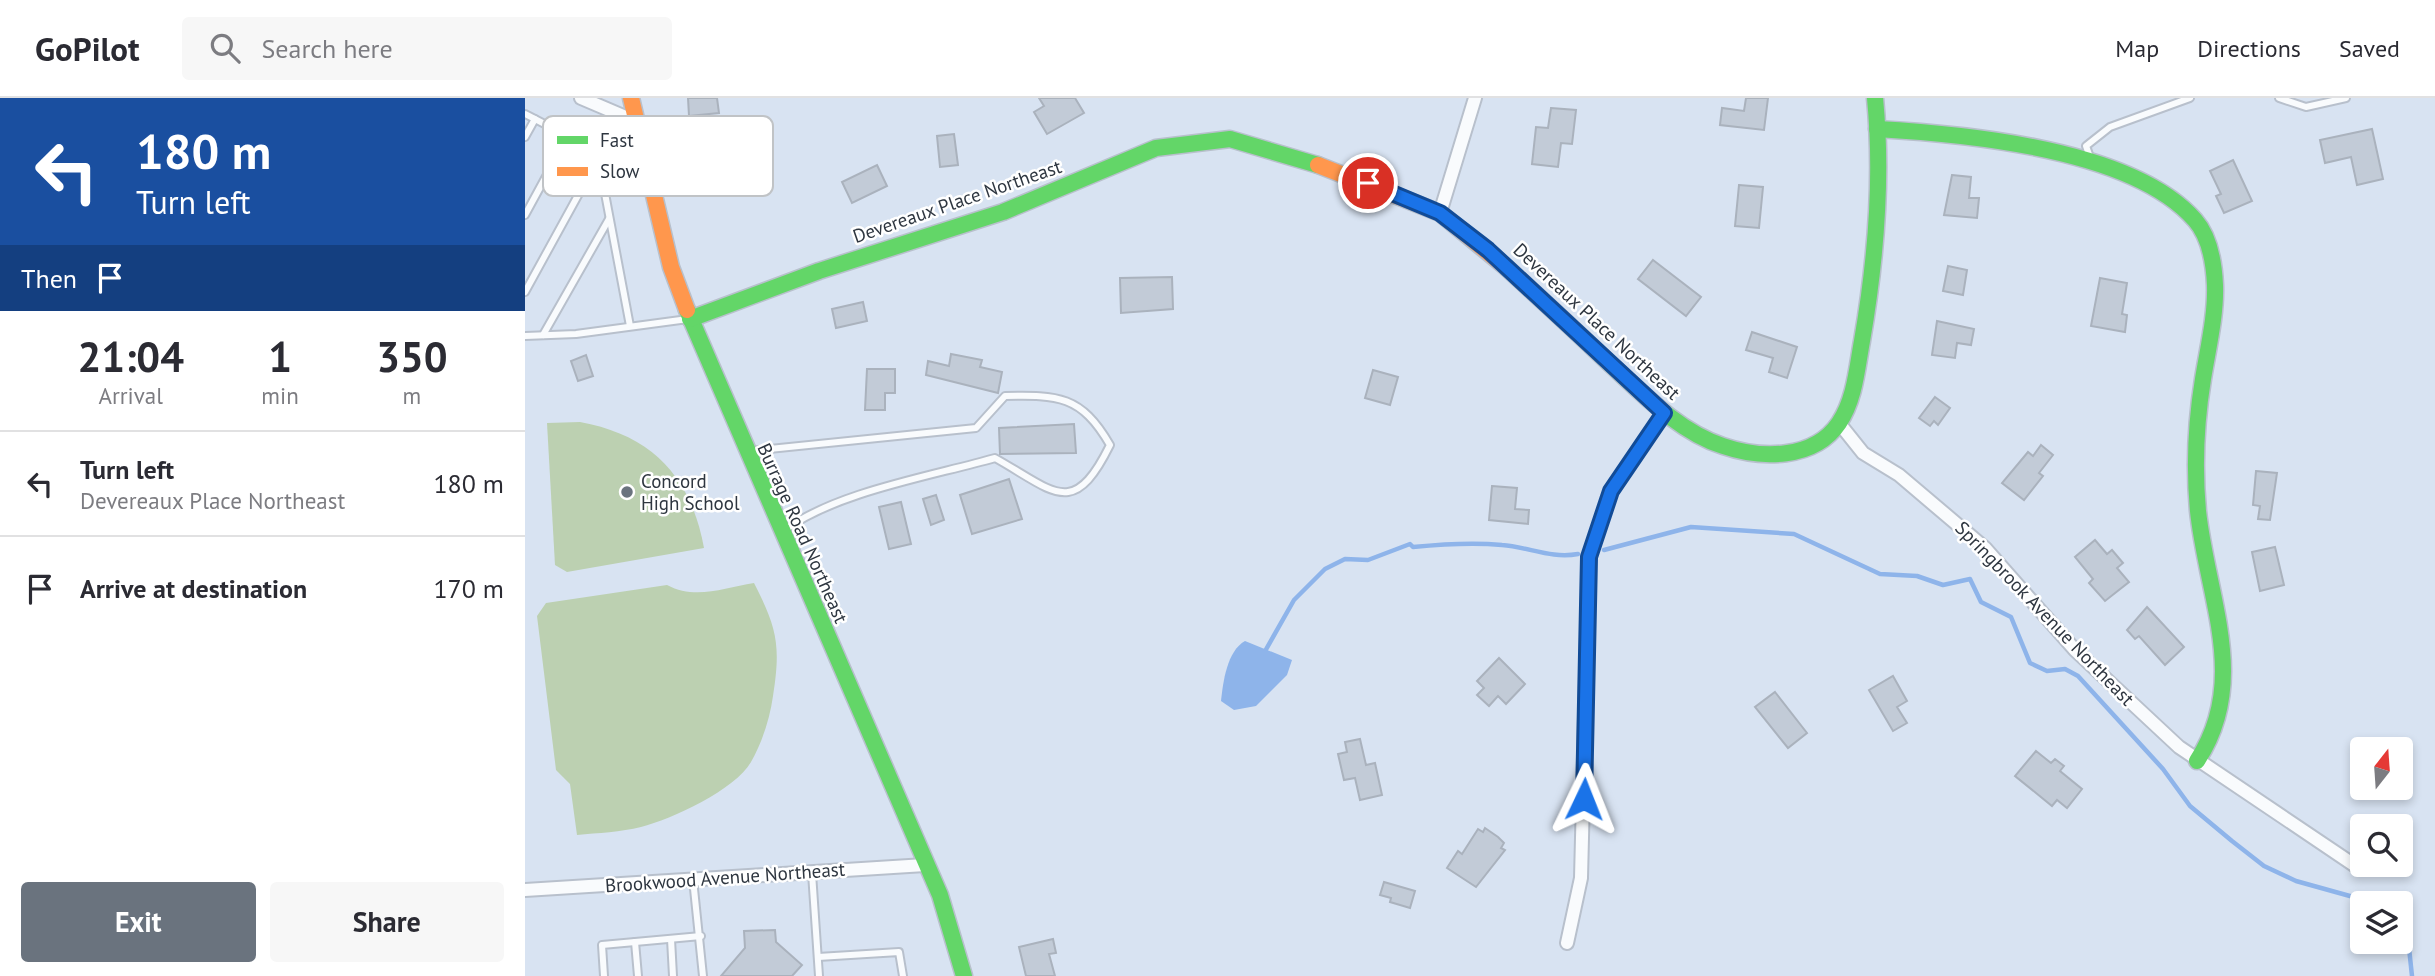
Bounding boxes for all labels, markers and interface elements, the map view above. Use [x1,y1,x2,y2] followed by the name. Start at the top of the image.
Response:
[182,17,672,80] search box
[35,27,140,70] text: GoPilot
[206,29,244,67] icon: search
[262,32,393,65] text: Search here
[2115,33,2159,64] text: Map
[2197,33,2301,64] text: Directions
[2339,33,2400,64] text: Saved
[543,116,773,196] legend
[136,119,271,183] text: 180 m
[21,126,112,217] icon: left
[600,128,634,152] text: Fast
[1338,153,1398,213] pin
[849,154,1065,248] street label: Devereaux Place Northeast
[600,159,640,183] text: Slow
[1349,164,1387,202] icon: arrive
[136,181,251,223] text: Turn left
[1509,237,1686,405] street label: Devereaux Place Northeast
[91,259,129,297] icon: arrive
[21,262,77,295] text: Then
[77,329,184,384] text: 21:04
[268,329,292,384] text: 1
[376,329,448,384] text: 350
[98,381,163,410] text: Arrival
[261,381,299,410] text: min
[403,381,421,410] text: m
[753,439,854,627] street label: Burrage Road Northeast
[80,453,174,486] text: Turn left
[21,465,59,503] icon: left
[433,467,504,500] text: 180 m
[641,469,740,515] place label: Concord High School
[619,484,635,500] marker: Concord High School
[80,486,345,515] text: Devereaux Place Northeast
[1950,516,2140,711] street label: Springbrook Avenue Northeast
[21,570,59,608] icon: arrive
[80,572,307,605] text: Arrive at destination
[433,572,504,605] text: 170 m
[2350,737,2413,800] north arrow
[2350,737,2413,954] map controls
[1547,762,1621,836] position arrow
[2350,814,2413,877] button: search
[604,857,846,897] street label: Brookwood Avenue Northeast
[21,882,256,962] button: Exit
[270,882,504,962] button: Share
[2350,891,2413,954] button: layers

